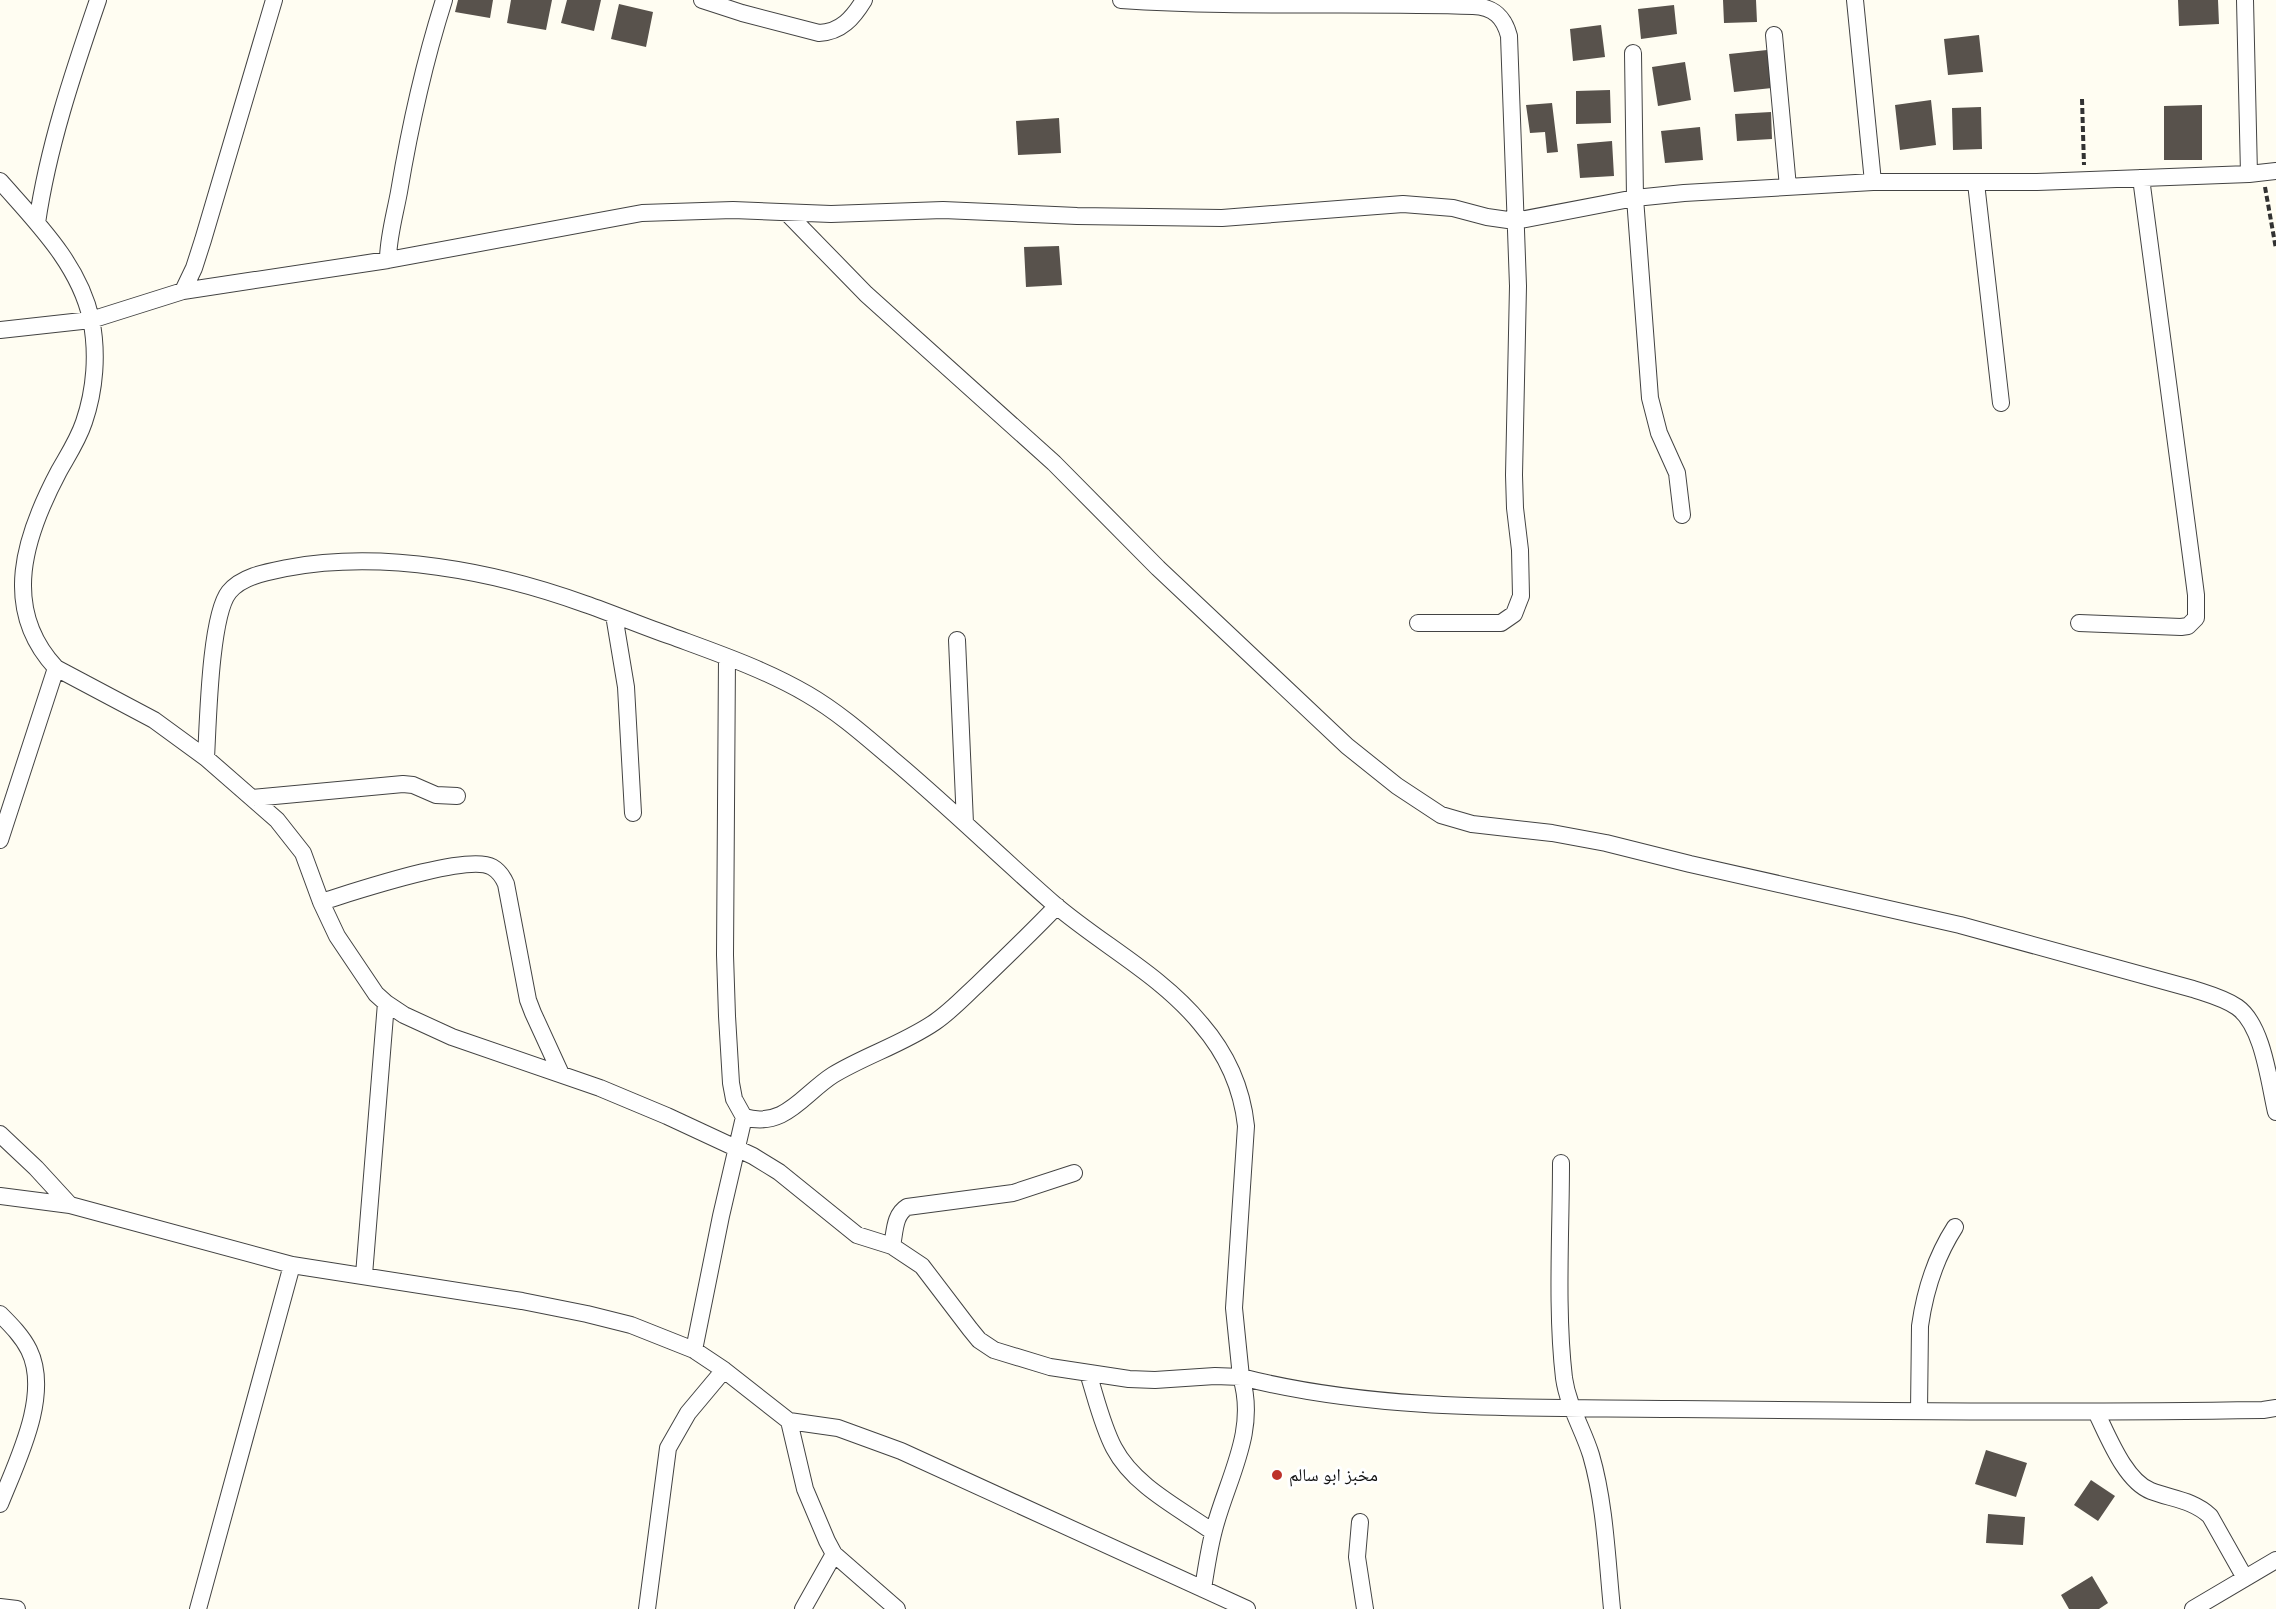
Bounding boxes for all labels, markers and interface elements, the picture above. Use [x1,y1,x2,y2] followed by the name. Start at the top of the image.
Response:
[1289,1462,1378,1487] place label: مخبز ابو سالم
[1270,1468,1284,1482] marker: مخبز ابو سالم

